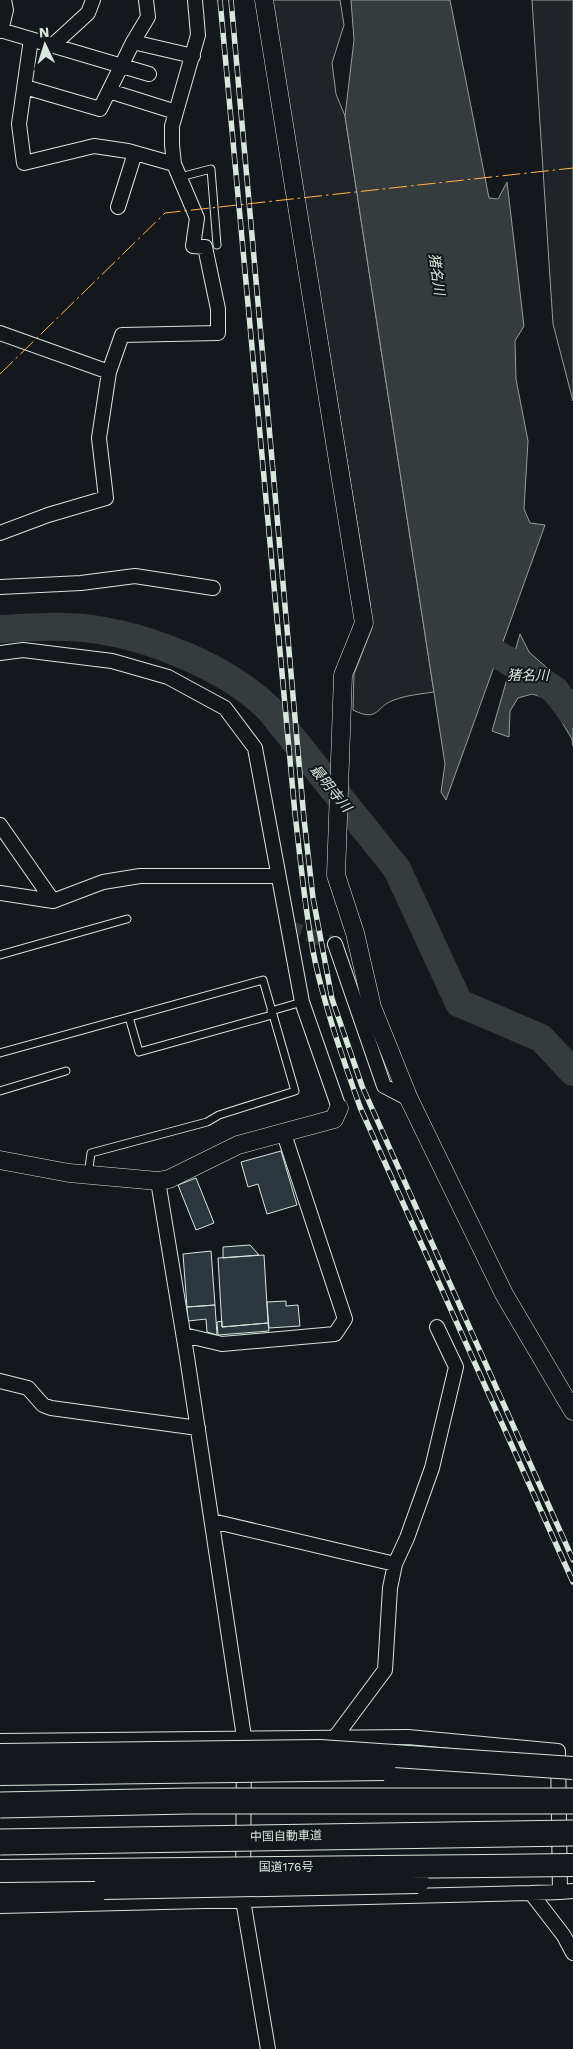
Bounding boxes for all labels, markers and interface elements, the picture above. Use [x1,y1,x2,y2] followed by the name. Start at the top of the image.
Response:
[20,20,70,70] north arrow
[38,24,50,40] text: N
[426,252,448,298] water label: 猪名川
[507,667,551,683] water label: 猪名川
[307,761,356,816] water label: 最明寺川
[250,1828,322,1844] street label: 中国自動車道
[259,1860,313,1874] street label: 国道176号

